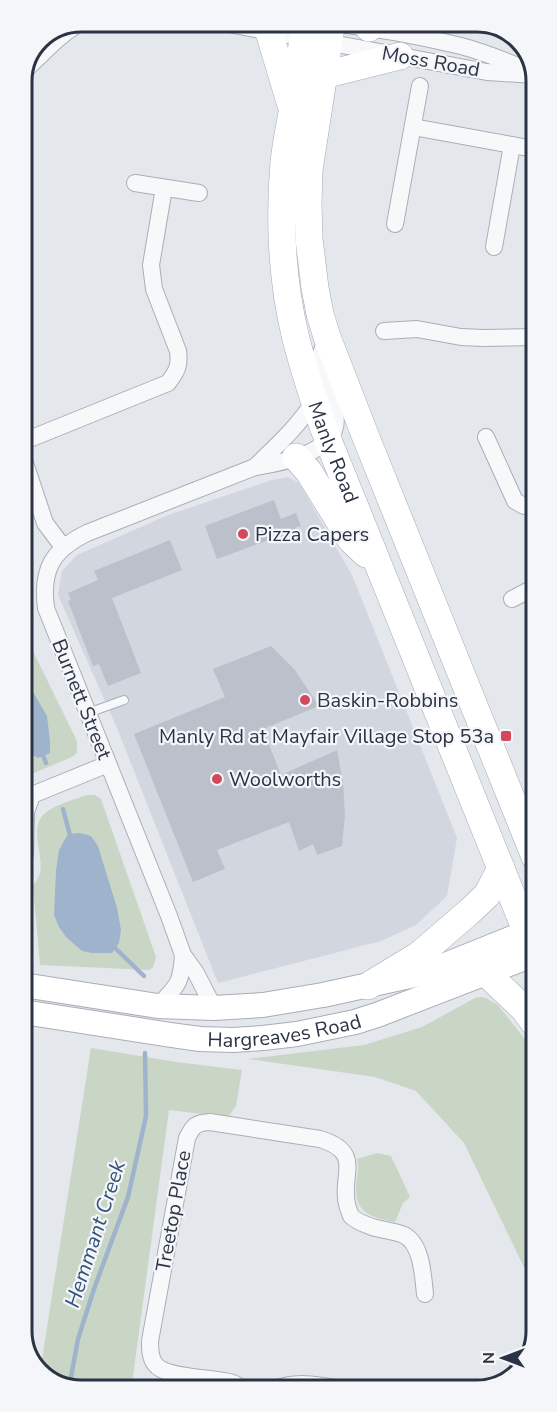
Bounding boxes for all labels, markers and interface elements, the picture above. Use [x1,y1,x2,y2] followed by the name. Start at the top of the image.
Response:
[380,40,482,83] street label: Moss Road
[301,398,365,507] street label: Manly Road
[255,521,369,548] place label: Pizza Capers
[236,527,250,541] marker: Pizza Capers
[45,635,118,764] street label: Burnett Street
[317,687,458,714] place label: Baskin-Robbins
[298,693,312,707] marker: Baskin-Robbins
[159,723,494,750] place label: Manly Rd at Mayfair Village Stop 53a
[499,729,513,743] marker: Manly Rd at Mayfair Village Stop 53a
[229,766,341,793] place label: Woolworths
[210,772,224,786] marker: Woolworths
[207,1008,365,1054] street label: Hargreaves Road
[150,1148,197,1274] street label: Treetop Place
[58,1156,132,1311] water label: Hemmant Creek
[473,1328,533,1388] north arrow
[478,1352,500,1364] text: N

